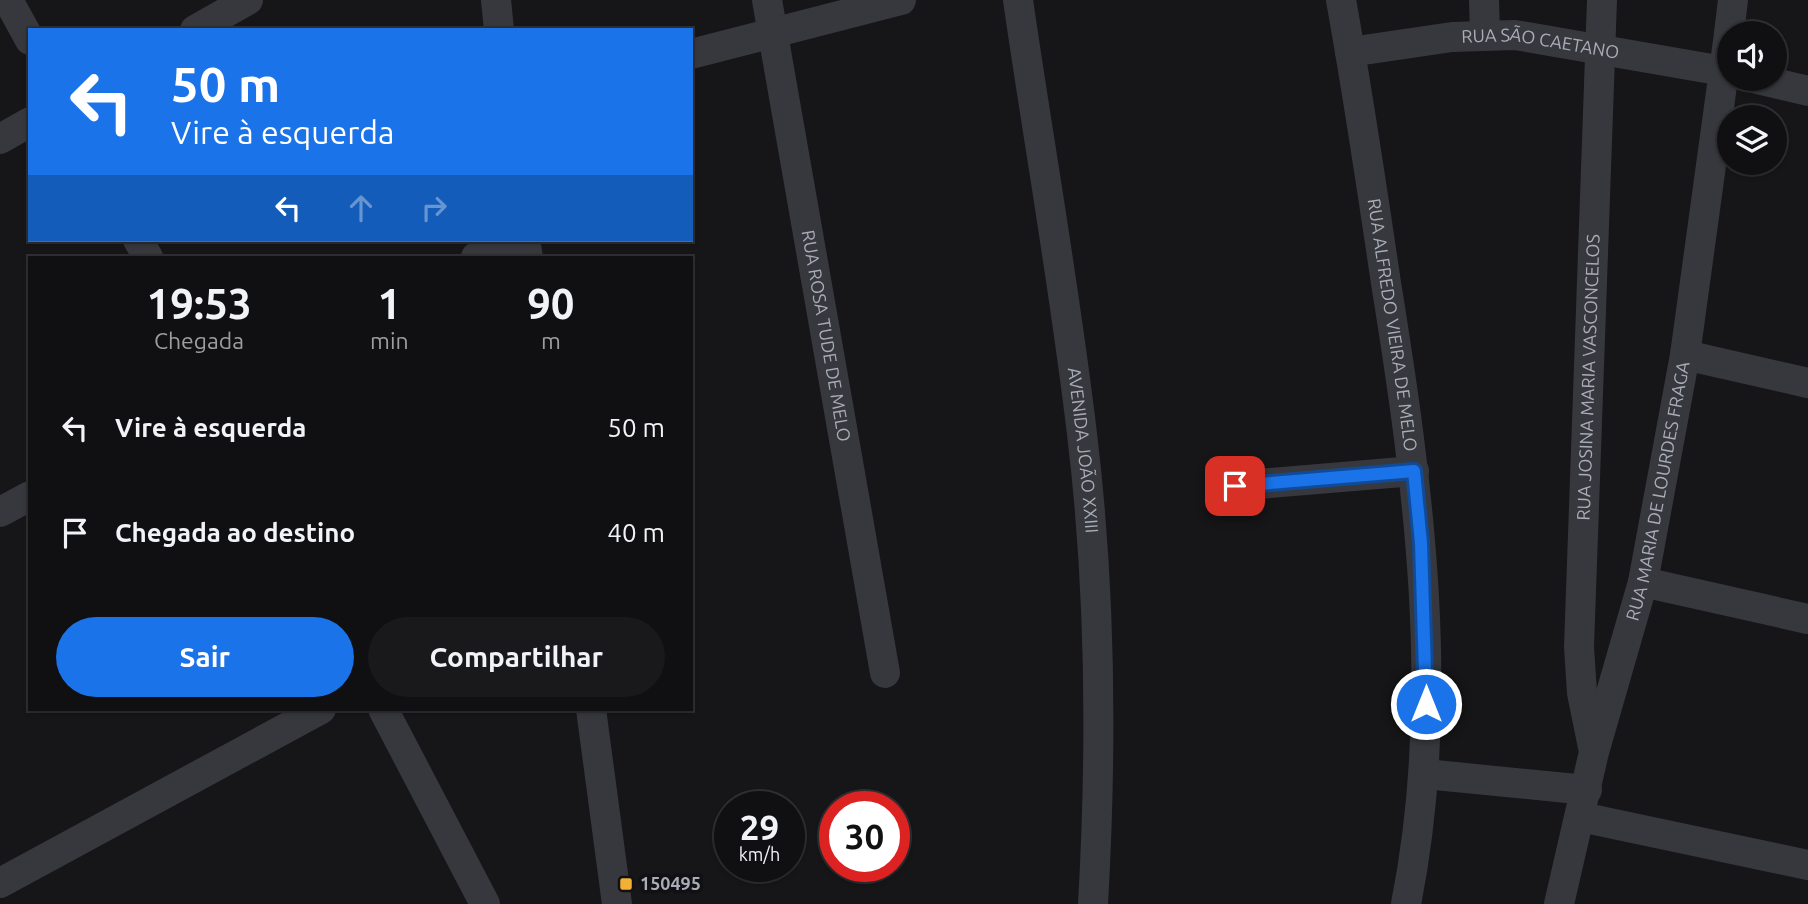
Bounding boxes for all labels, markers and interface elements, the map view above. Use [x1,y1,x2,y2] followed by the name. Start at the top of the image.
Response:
[1717,21,1787,175] map controls
[1717,21,1787,91] button: sound
[1461,22,1621,62] street label: RUA SÃO CAETANO
[56,56,147,147] icon: left
[171,56,280,111] text: 50 m
[1717,105,1787,175] button: layers
[171,114,394,150] text: Vire à esquerda
[269,189,307,227] icon: left
[342,189,380,227] icon: ahead
[415,189,453,227] icon: right
[1365,197,1422,452] street label: RUA ALFREDO VIEIRA DE MELO
[799,228,855,443] street label: RUA ROSA TUDE DE MELO
[1572,234,1603,521] street label: RUA JOSINA MARIA VASCONCELOS
[146,280,252,327] text: 19:53
[378,280,401,327] text: 1
[527,280,575,327] text: 90
[154,328,244,353] text: Chegada
[370,328,409,353] text: min
[541,328,561,353] text: m
[1621,359,1693,623] street label: RUA MARIA DE LOURDES FRAGA
[1065,366,1103,534] street label: AVENIDA JOÃO XXIII
[56,409,94,447] icon: left
[115,413,306,442] text: Vire à esquerda
[607,413,665,442] text: 50 m
[1205,456,1265,516] pin
[1216,467,1254,505] icon: arrive
[56,514,94,552] icon: arrive
[115,518,355,547] text: Chegada ao destino
[607,518,665,547] text: 40 m
[56,617,354,697] button: Sair
[368,617,665,697] button: Compartilhar
[1389,667,1463,741] position arrow
[819,791,910,882] speed limit sign: 30
[740,807,779,847] text: 29
[739,844,780,864] text: km/h
[640,873,701,893] place label: 150495
[618,876,634,892] marker: 150495

